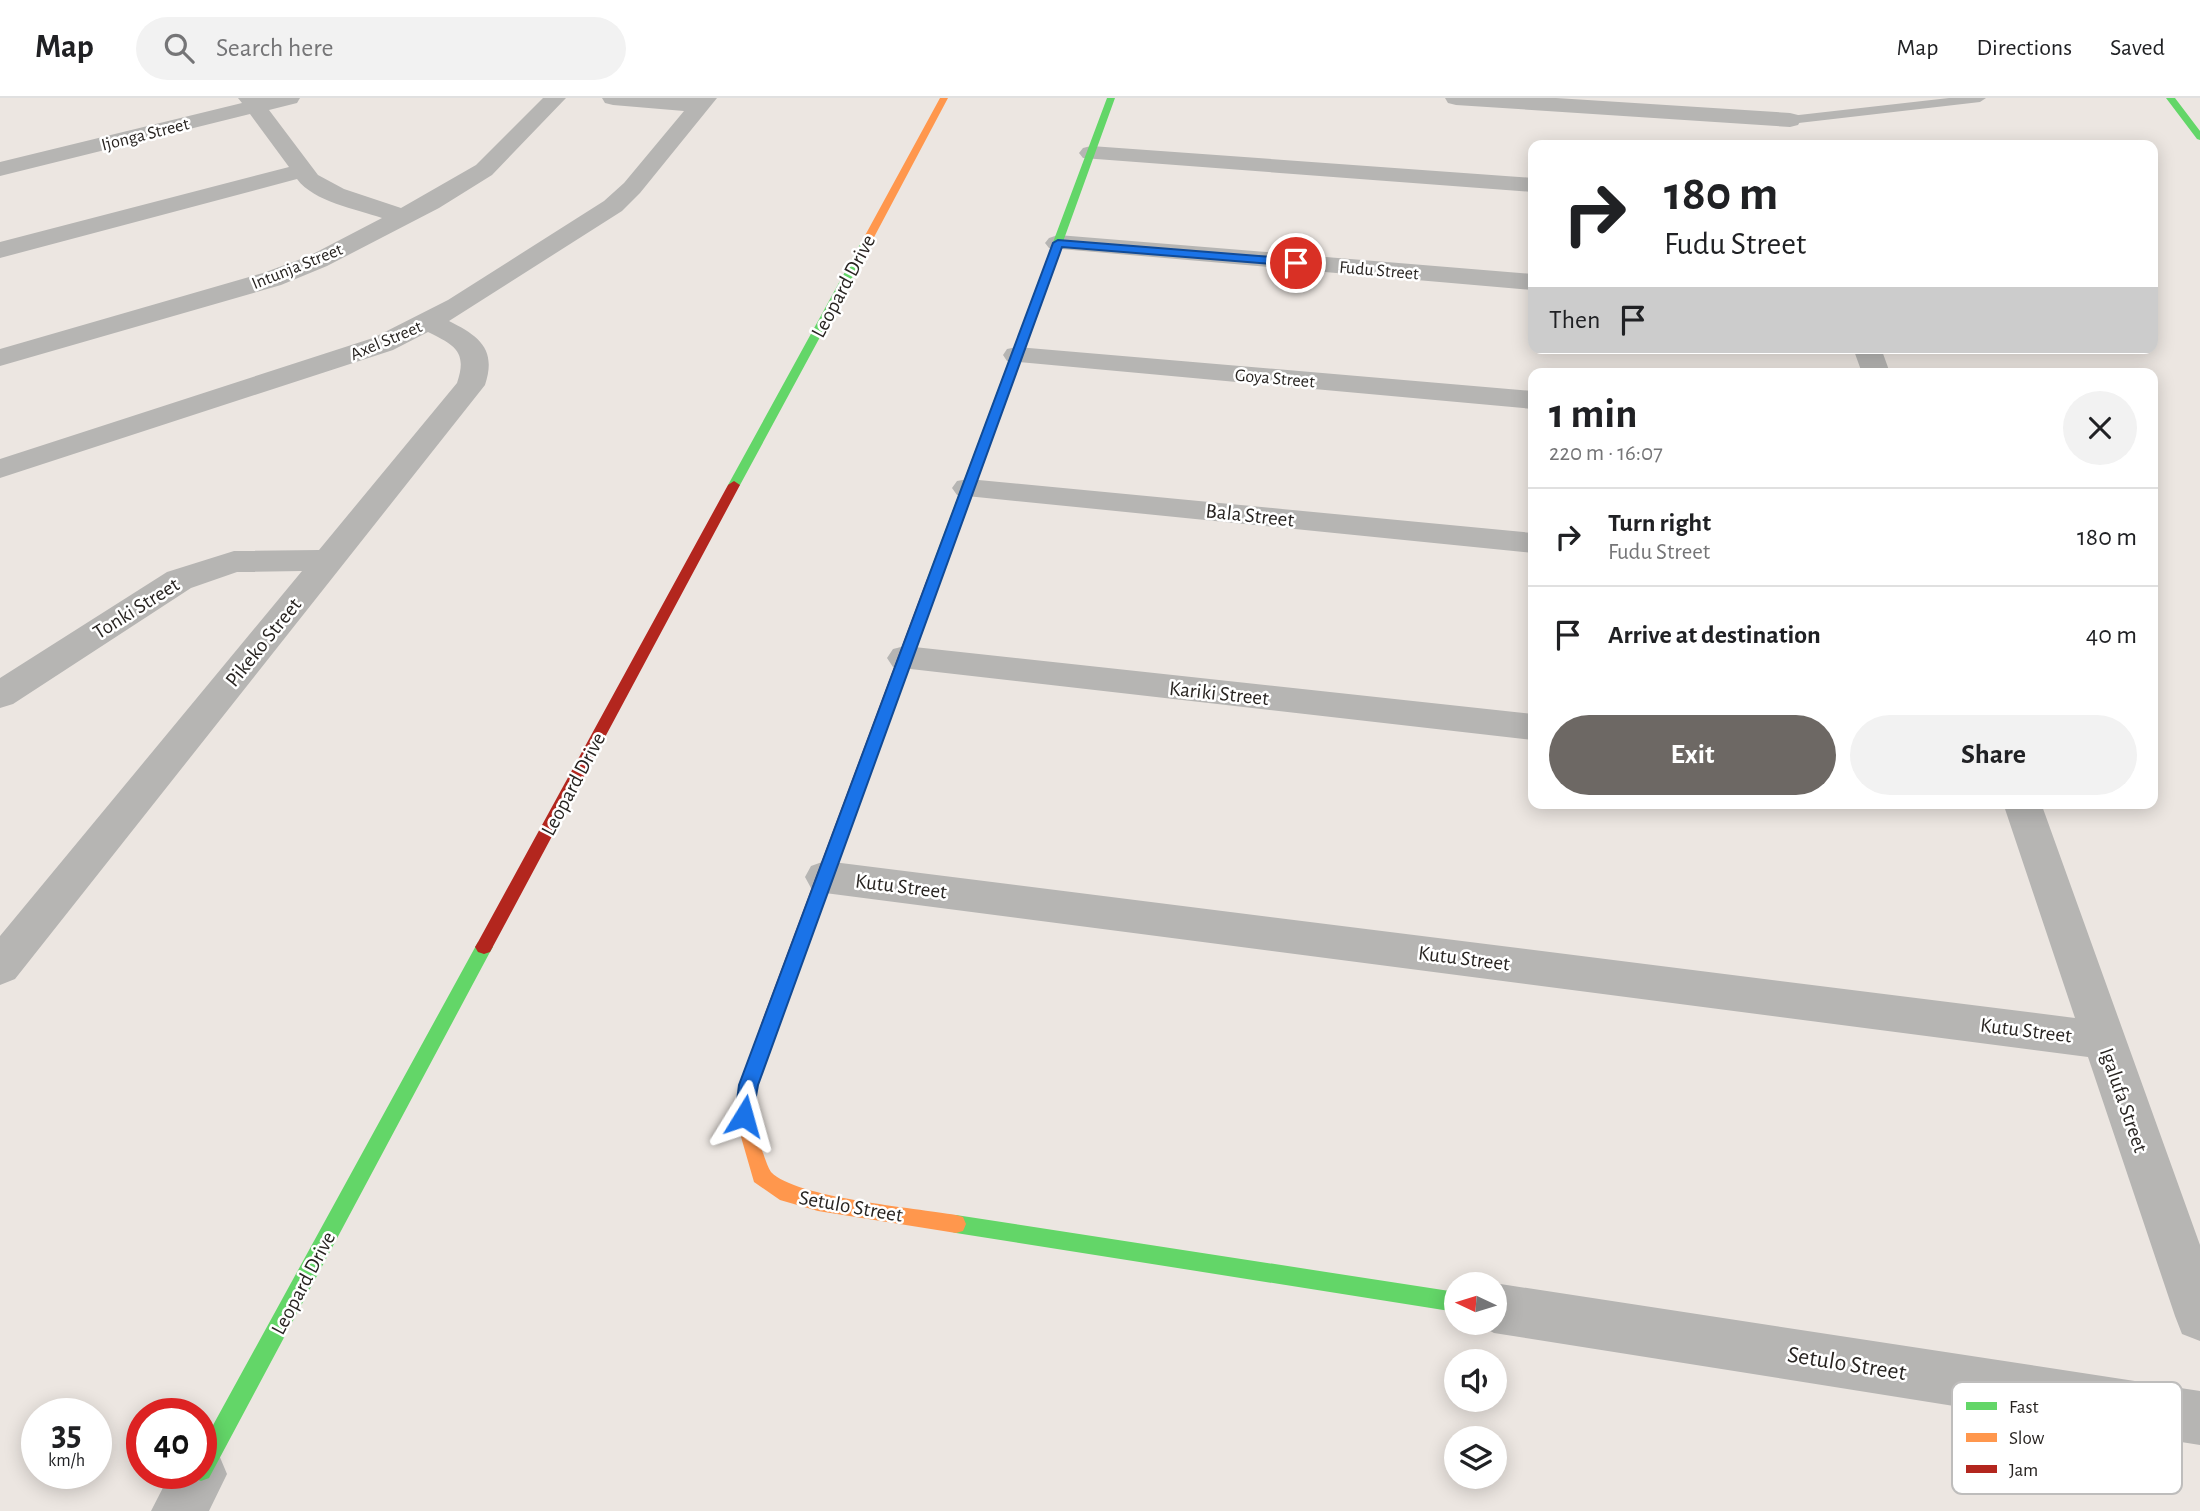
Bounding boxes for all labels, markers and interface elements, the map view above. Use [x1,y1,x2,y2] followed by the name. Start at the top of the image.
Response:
[136,17,626,80] search box
[160,29,198,67] icon: search
[35,31,94,64] text: Map
[216,35,334,61] text: Search here
[1896,36,1938,60] text: Map
[1976,36,2072,60] text: Directions
[2110,36,2165,60] text: Saved
[100,115,191,155] street label: Ijonga Street
[1549,168,1640,259] icon: right
[1664,170,1778,219] text: 180 m
[1664,228,1806,260] text: Fudu Street
[808,231,879,341] street label: Leopard Drive
[1266,233,1326,293] pin
[249,240,346,293] street label: Intunja Street
[1277,244,1315,282] icon: arrive
[1338,259,1420,283] street label: Fudu Street
[1614,301,1652,339] icon: arrive
[1549,307,1600,333] text: Then
[348,318,425,364] street label: Axel Street
[1234,367,1316,391] street label: Goya Street
[2063,391,2137,465] button: close
[1549,393,1638,435] text: 1 min
[1549,442,1663,465] text: 220 m · 16:07
[1205,500,1295,531] street label: Bala Street
[1608,510,1711,536] text: Turn right
[1549,518,1587,556] icon: right
[2077,524,2137,550] text: 180 m
[1608,541,1710,564] text: Fudu Street
[89,574,183,643] street label: Tonki Street
[221,594,306,691] street label: Pikeko Street
[1549,616,1587,654] icon: arrive
[1608,622,1821,648] text: Arrive at destination
[2086,622,2137,648] text: 40 m
[1168,678,1270,709] street label: Kariki Street
[1549,715,1836,795] button: Exit
[1850,715,2137,795] button: Share
[538,729,609,839] street label: Leopard Drive
[854,870,948,903] street label: Kutu Street
[1417,942,1511,975] street label: Kutu Street
[1979,1014,2073,1047] street label: Kutu Street
[2096,1045,2151,1155] street label: Igalufa Street
[707,1079,781,1153] position arrow
[797,1187,905,1226] street label: Setulo Street
[268,1228,339,1338] street label: Leopard Drive
[1444,1272,1507,1335] north arrow
[1444,1272,1507,1489] map controls
[1786,1343,1908,1385] street label: Setulo Street
[1444,1349,1507,1412] button: sound
[1952,1382,2182,1494] legend
[126,1398,217,1489] speed limit sign: 40
[2009,1398,2039,1417] text: Fast
[51,1417,82,1452] text: 35
[1444,1426,1507,1489] button: layers
[2009,1429,2045,1448] text: Slow
[48,1452,85,1470] text: km/h
[2009,1461,2038,1480] text: Jam

